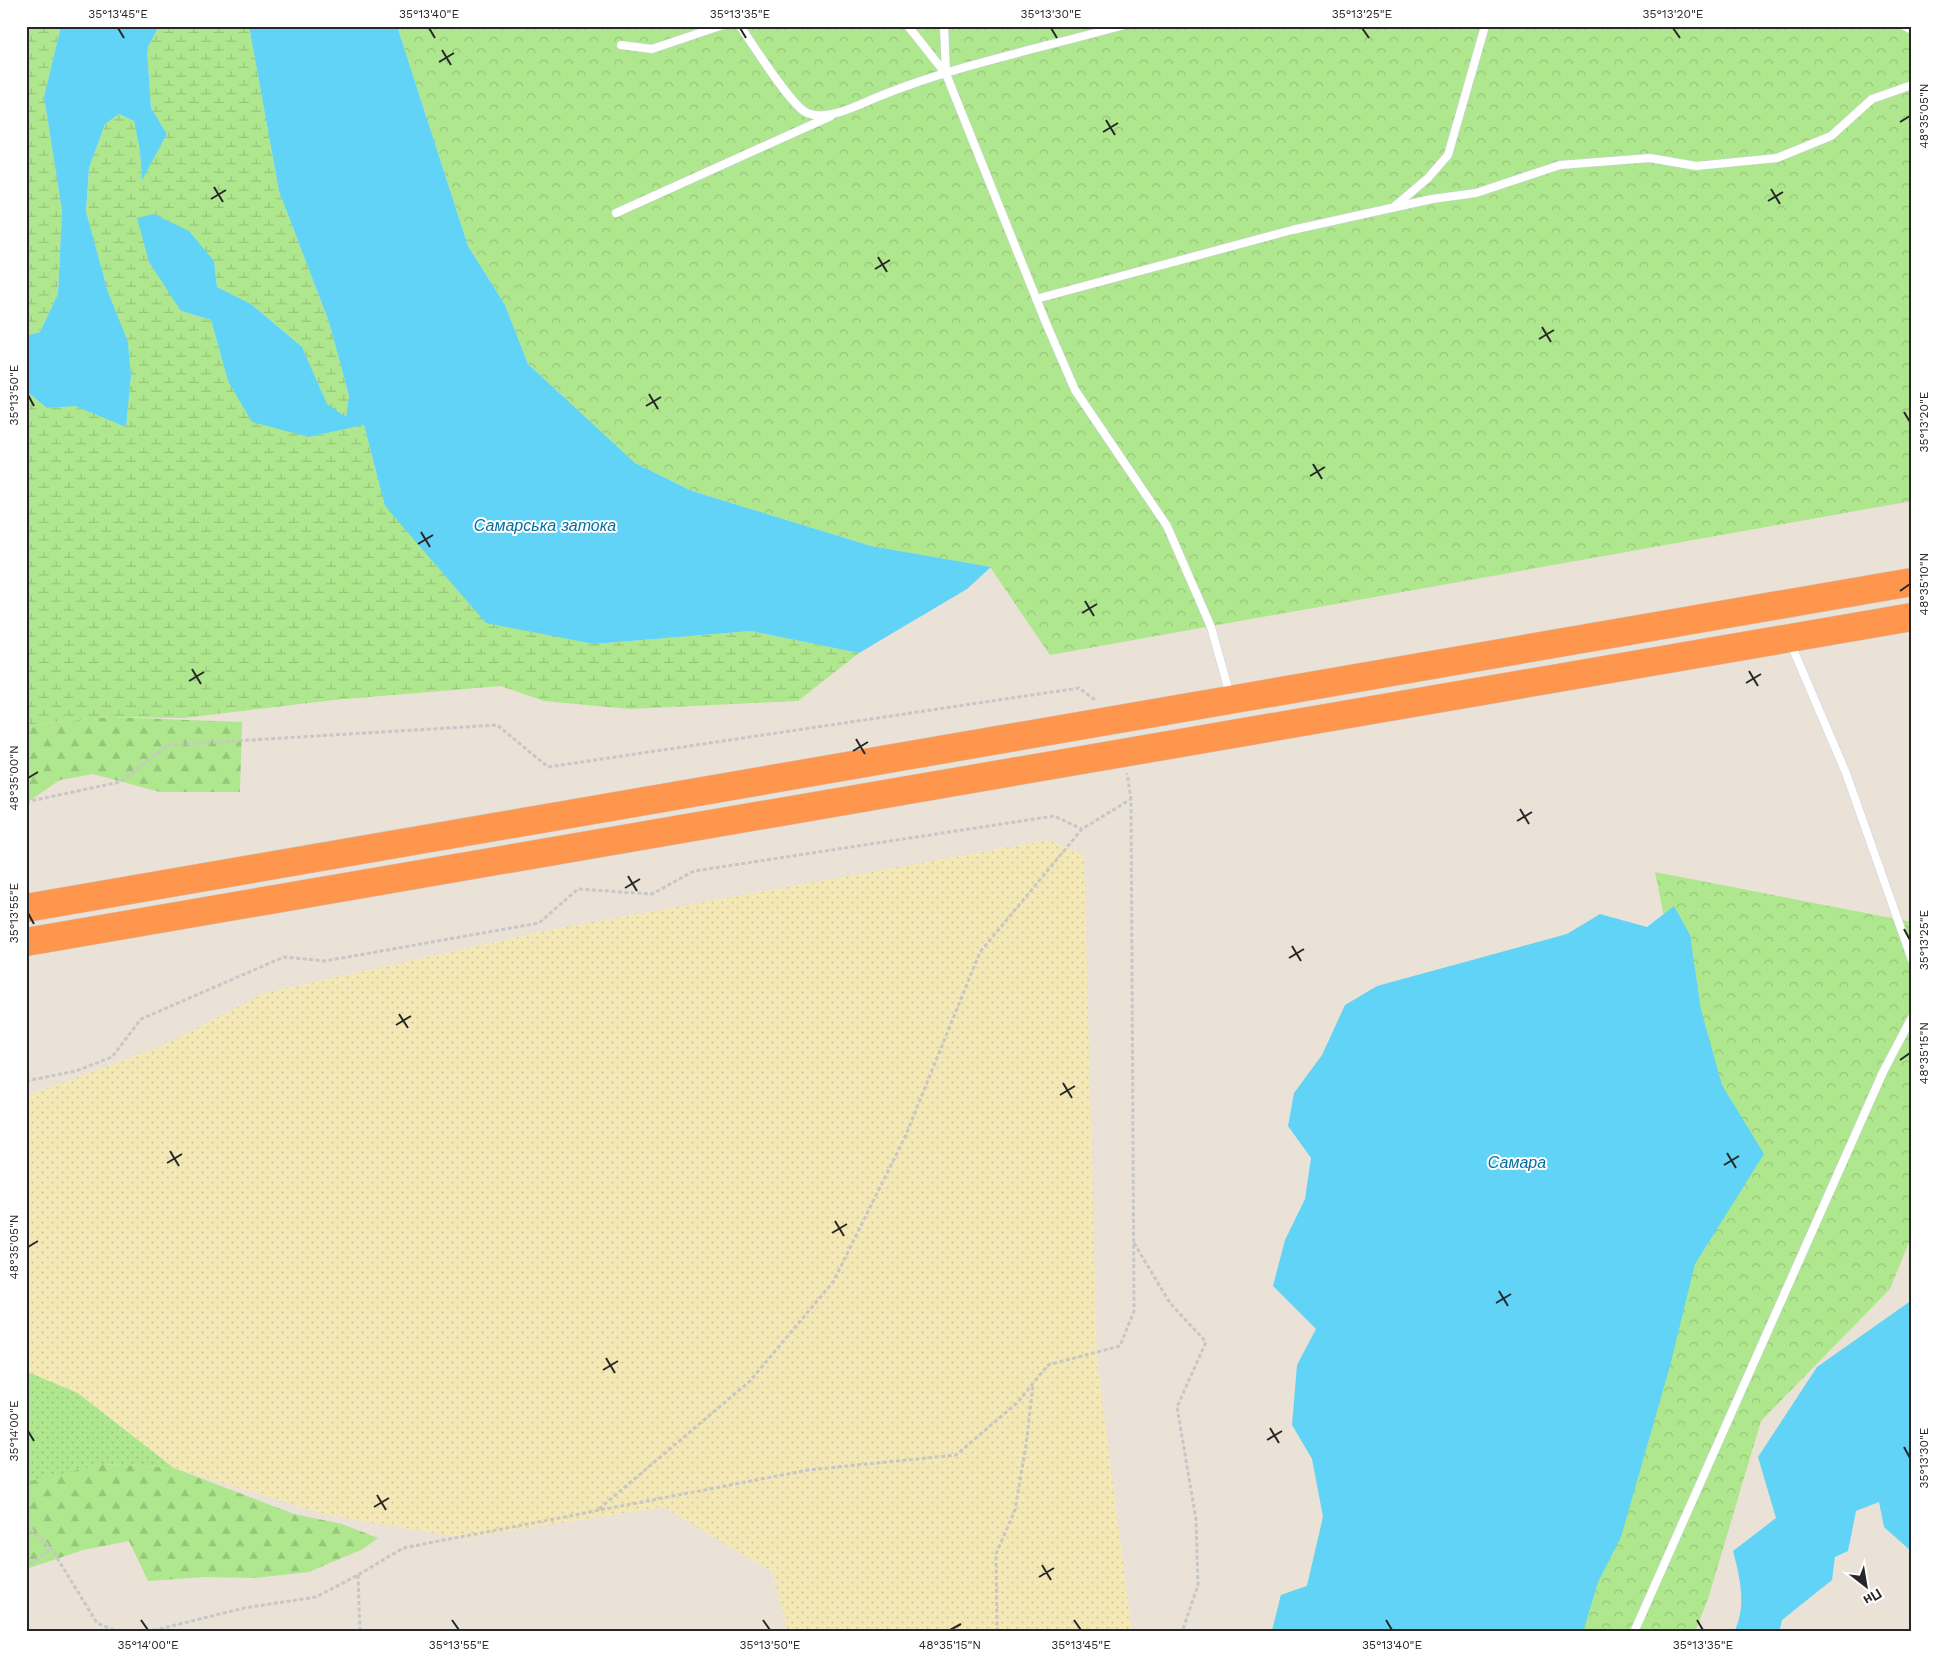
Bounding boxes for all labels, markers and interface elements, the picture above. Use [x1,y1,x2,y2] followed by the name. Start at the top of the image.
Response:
[88,7,148,21] text: 35°13'45"E
[399,7,459,21] text: 35°13'40"E
[710,7,771,21] text: 35°13'35"E
[1021,7,1082,21] text: 35°13'30"E
[1332,7,1393,21] text: 35°13'25"E
[1643,7,1704,21] text: 35°13'20"E
[1917,83,1931,149] text: 48°35'05"N
[7,364,21,425] text: 35°13'50"E
[1917,391,1931,452] text: 35°13'20"E
[474,516,616,535] water label: Самарська затока
[1917,553,1931,615] text: 48°35'10"N
[7,745,21,811] text: 48°35'00"N
[7,882,21,943] text: 35°13'55"E
[1917,909,1931,970] text: 35°13'25"E
[1917,1022,1931,1084] text: 48°35'15"N
[1488,1153,1546,1172] water label: Самара
[7,1214,21,1280] text: 48°35'05"N
[7,1400,21,1462] text: 35°14'00"E
[1917,1427,1931,1488] text: 35°13'30"E
[1840,1560,1890,1610] north arrow
[1861,1586,1885,1609] text: Пн
[117,1638,179,1652] text: 35°14'00"E
[429,1638,490,1652] text: 35°13'55"E
[740,1638,801,1652] text: 35°13'50"E
[919,1638,981,1652] text: 48°35'15"N
[1051,1638,1111,1652] text: 35°13'45"E
[1362,1638,1422,1652] text: 35°13'40"E
[1673,1638,1734,1652] text: 35°13'35"E

